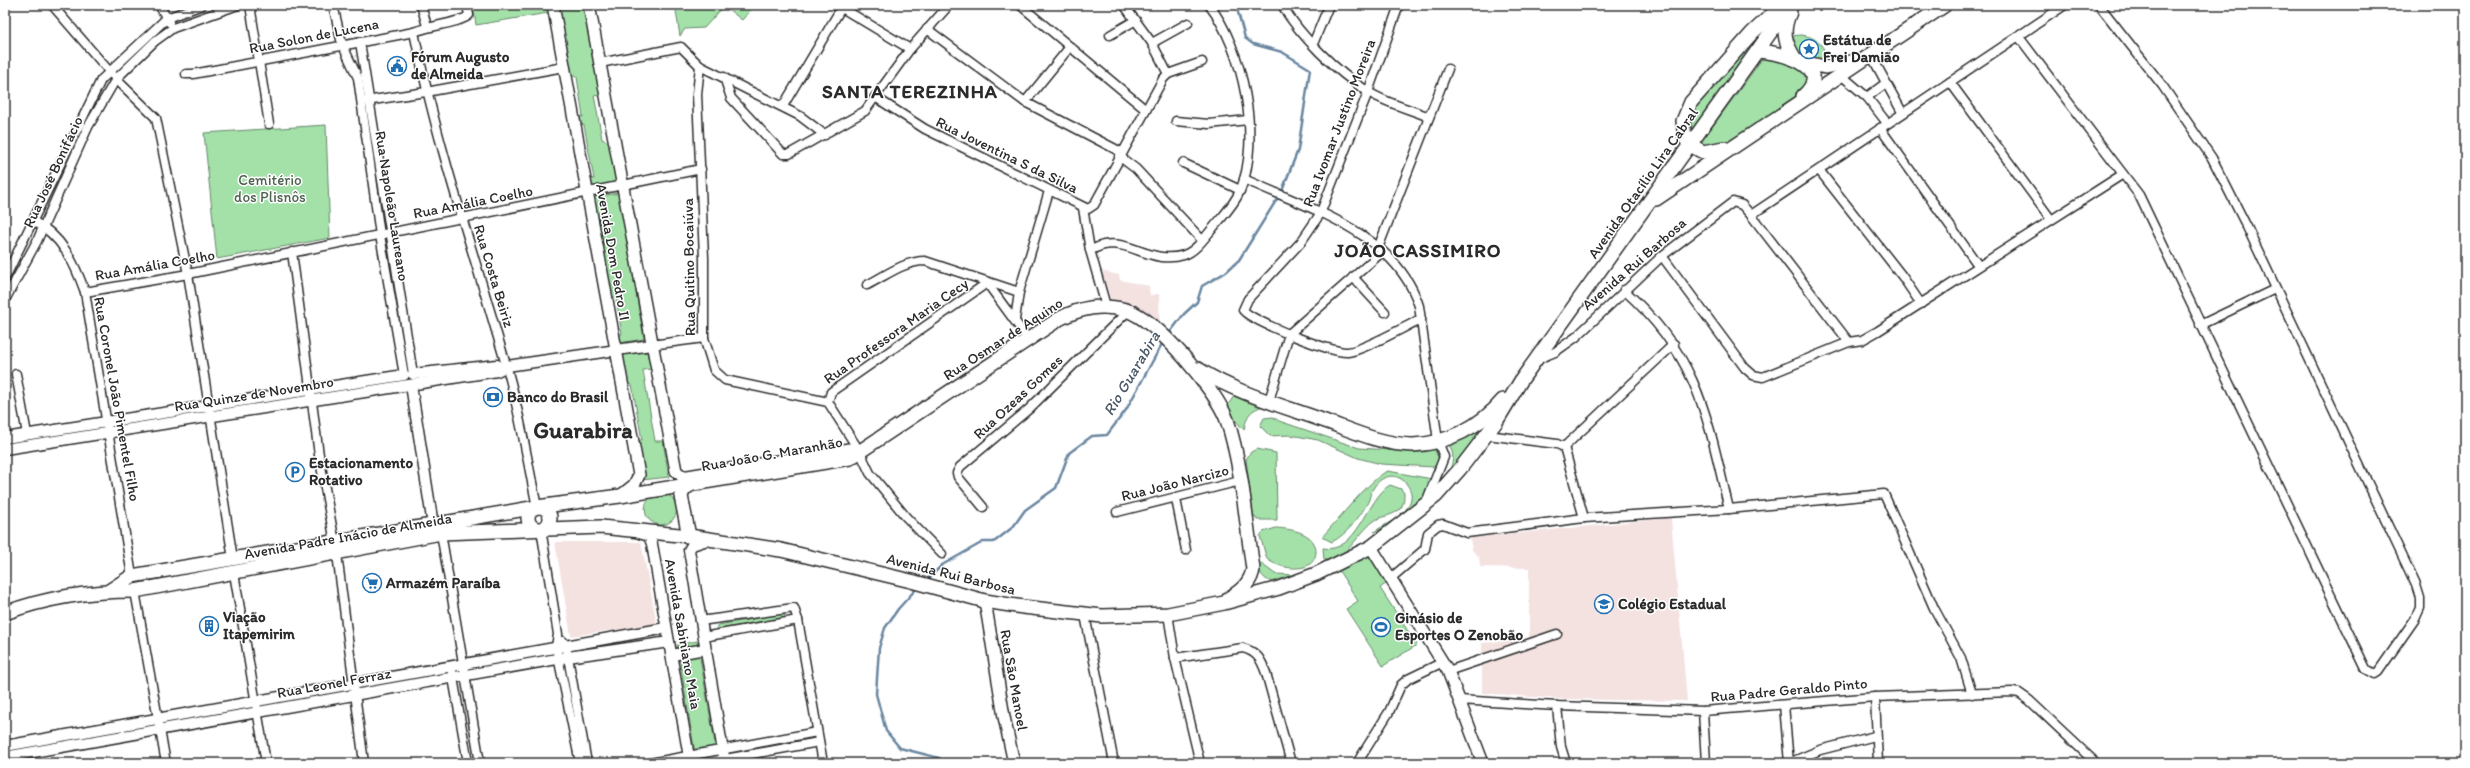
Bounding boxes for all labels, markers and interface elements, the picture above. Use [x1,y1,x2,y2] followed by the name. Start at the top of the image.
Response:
[248,14,381,57] street label: Rua Solon de Lucena
[1823,31,1900,66] place label: Estátua de Frei Damião
[1299,36,1380,209] street label: Rua Ivomar Justino Moreira
[1798,38,1820,60] place icon: Estátua de Frei Damião
[411,48,510,83] place label: Fórum Augusto de Almeida
[386,55,408,77] public building icon: Fórum Augusto de Almeida
[822,80,998,103] district label: SANTA TEREZINHA
[1584,103,1702,262] street label: Avenida Otacílio Lira Cabral
[19,113,87,231] street label: Rua José Bonifácio
[933,113,1081,197] street label: Rua Joventina S da Silva
[371,130,413,282] street label: Rua Napoleão Laureano
[234,171,306,206] park label: Cemitério dos Plisnôs
[412,182,534,222] street label: Rua Amália Coelho
[592,182,634,322] street label: Avenida Dom Pedro II
[679,198,699,336] street label: Rua Quitino Bocaiúva
[1578,213,1690,314] street label: Avenida Rui Barbosa
[470,223,518,330] street label: Rua Costa Beiriz
[1333,239,1502,262] district label: JOÃO CASSIMIRO
[94,246,216,284] street label: Rua Amália Coelho
[820,274,972,388] street label: Rua Professora Maria Cecy
[940,294,1066,384] street label: Rua Osmar de Aquino
[90,295,144,503] street label: Rua Coronel João Pimentel Filho
[1099,327,1164,419] water label: Rio Guarabira
[970,351,1067,443] street label: Rua Ozeas Gomes
[173,373,335,415] street label: Rua Quinze de Novembro
[482,386,504,408] bank icon: Banco do Brasil
[507,388,609,406] place label: Banco do Brasil
[533,416,633,444] district label: Guarabira
[700,433,844,475] street label: Rua João G. Maranhão
[309,454,414,489] place label: Estacionamento Rotativo
[284,461,306,483] parking icon: Estacionamento Rotativo
[1119,461,1231,505] street label: Rua João Narcizo
[243,509,454,563] street label: Avenida Padre Inácio de Almeida
[885,549,1018,599] street label: Avenida Rui Barbosa
[661,557,705,711] street label: Avenida Sabiniano Maia
[361,572,383,594] supermarket icon: Armazém Paraíba
[385,574,501,592] place label: Armazém Paraíba
[1593,593,1615,615] school or university icon: Colégio Estadual
[1618,595,1727,614] place label: Colégio Estadual
[223,608,296,644] place label: Viação Itapemirim
[1395,609,1524,645] place label: Ginásio de Esportes O Zenobão
[198,615,220,637] building icon: Viação Itapemirim
[1370,616,1392,638] sports icon: Ginásio de Esportes O Zenobão
[996,628,1032,733] street label: Rua São Manoel
[276,664,393,702] street label: Rua Leonel Ferraz
[1710,674,1868,706] street label: Rua Padre Geraldo Pinto

